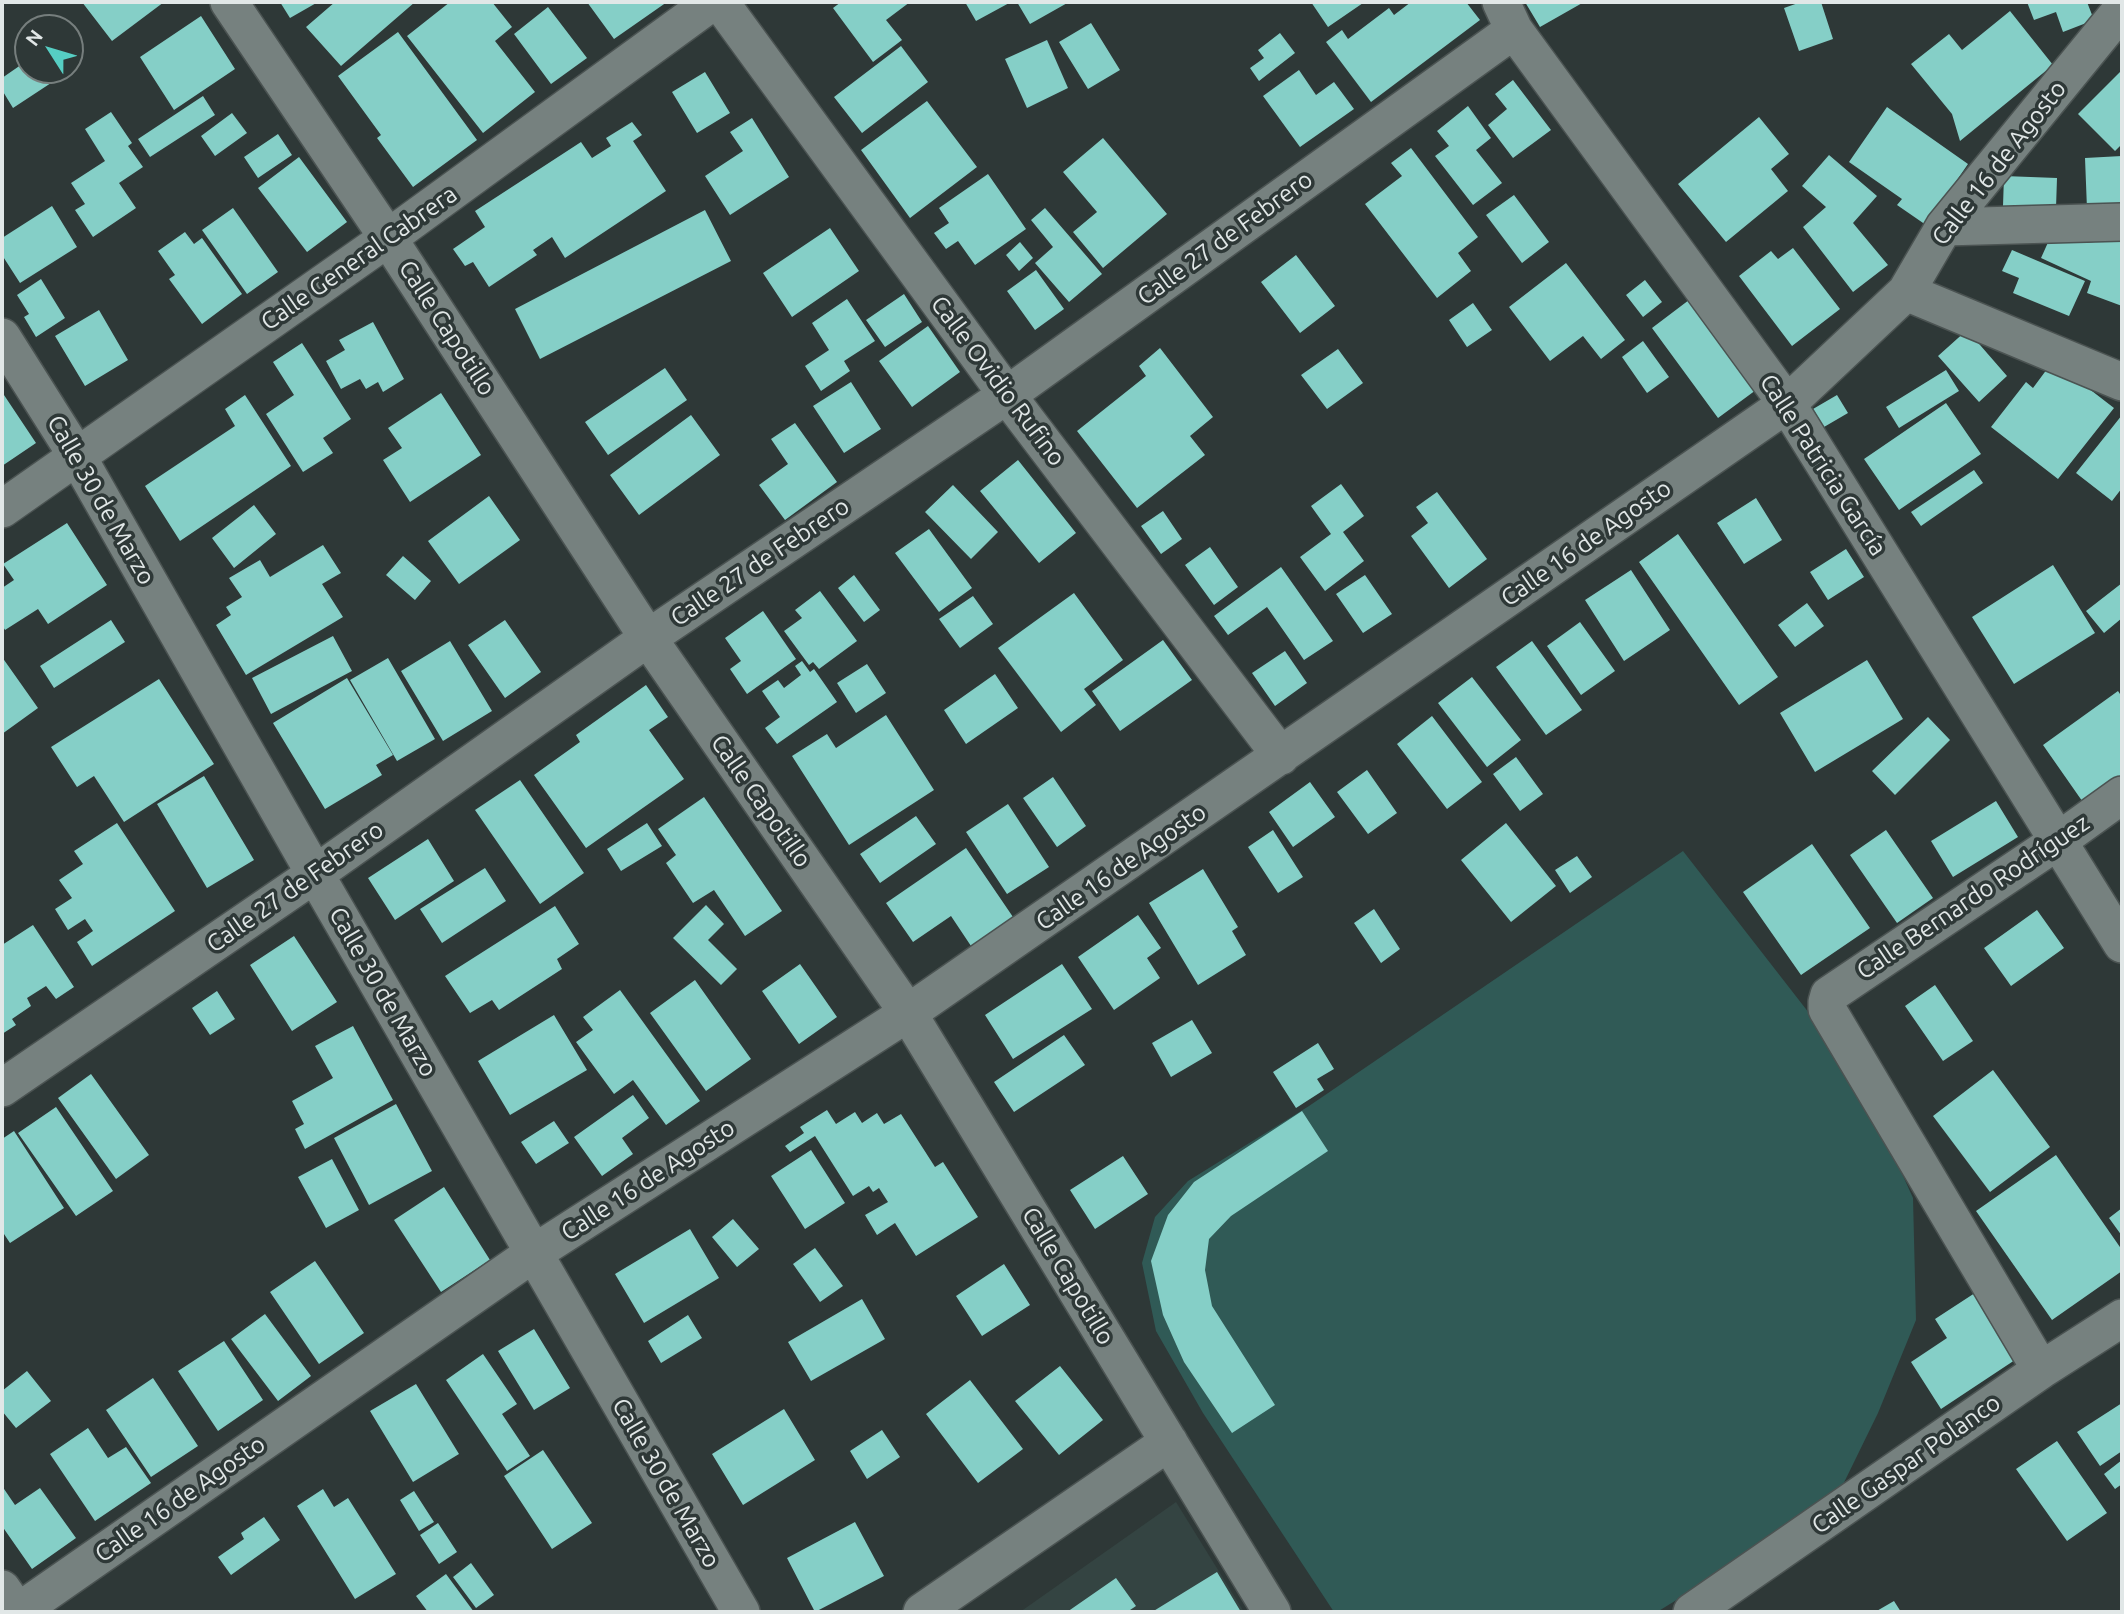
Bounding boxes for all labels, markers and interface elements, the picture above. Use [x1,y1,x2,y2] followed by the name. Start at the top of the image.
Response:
[14,14,84,84] north arrow
[21,25,47,50] text: N
[1926,75,2072,251] street label: Calle 16 de Agosto
[1132,165,1318,311] street label: Calle 27 de Febrero
[255,180,463,336] street label: Calle General Cabrera
[393,255,501,401] street label: Calle Capotillo
[925,290,1071,472] street label: Calle Ovidio Rufino
[1754,369,1892,561] street label: Calle Patricia García
[41,410,161,590] street label: Calle 30 de Marzo
[1495,474,1677,612] street label: Calle 16 de Agosto
[665,492,855,632] street label: Calle 27 de Febrero
[705,729,817,873] street label: Calle Capotillo
[1030,798,1212,936] street label: Calle 16 de Agosto
[1851,808,2095,986] street label: Calle Bernardo Rodríguez
[201,815,389,959] street label: Calle 27 de Febrero
[323,902,443,1082] street label: Calle 30 de Marzo
[556,1113,740,1247] street label: Calle 16 de Agosto
[1016,1202,1120,1350] street label: Calle Capotillo
[1806,1388,2006,1540] street label: Calle Gaspar Polanco
[606,1393,726,1573] street label: Calle 30 de Marzo
[89,1430,271,1568] street label: Calle 16 de Agosto

